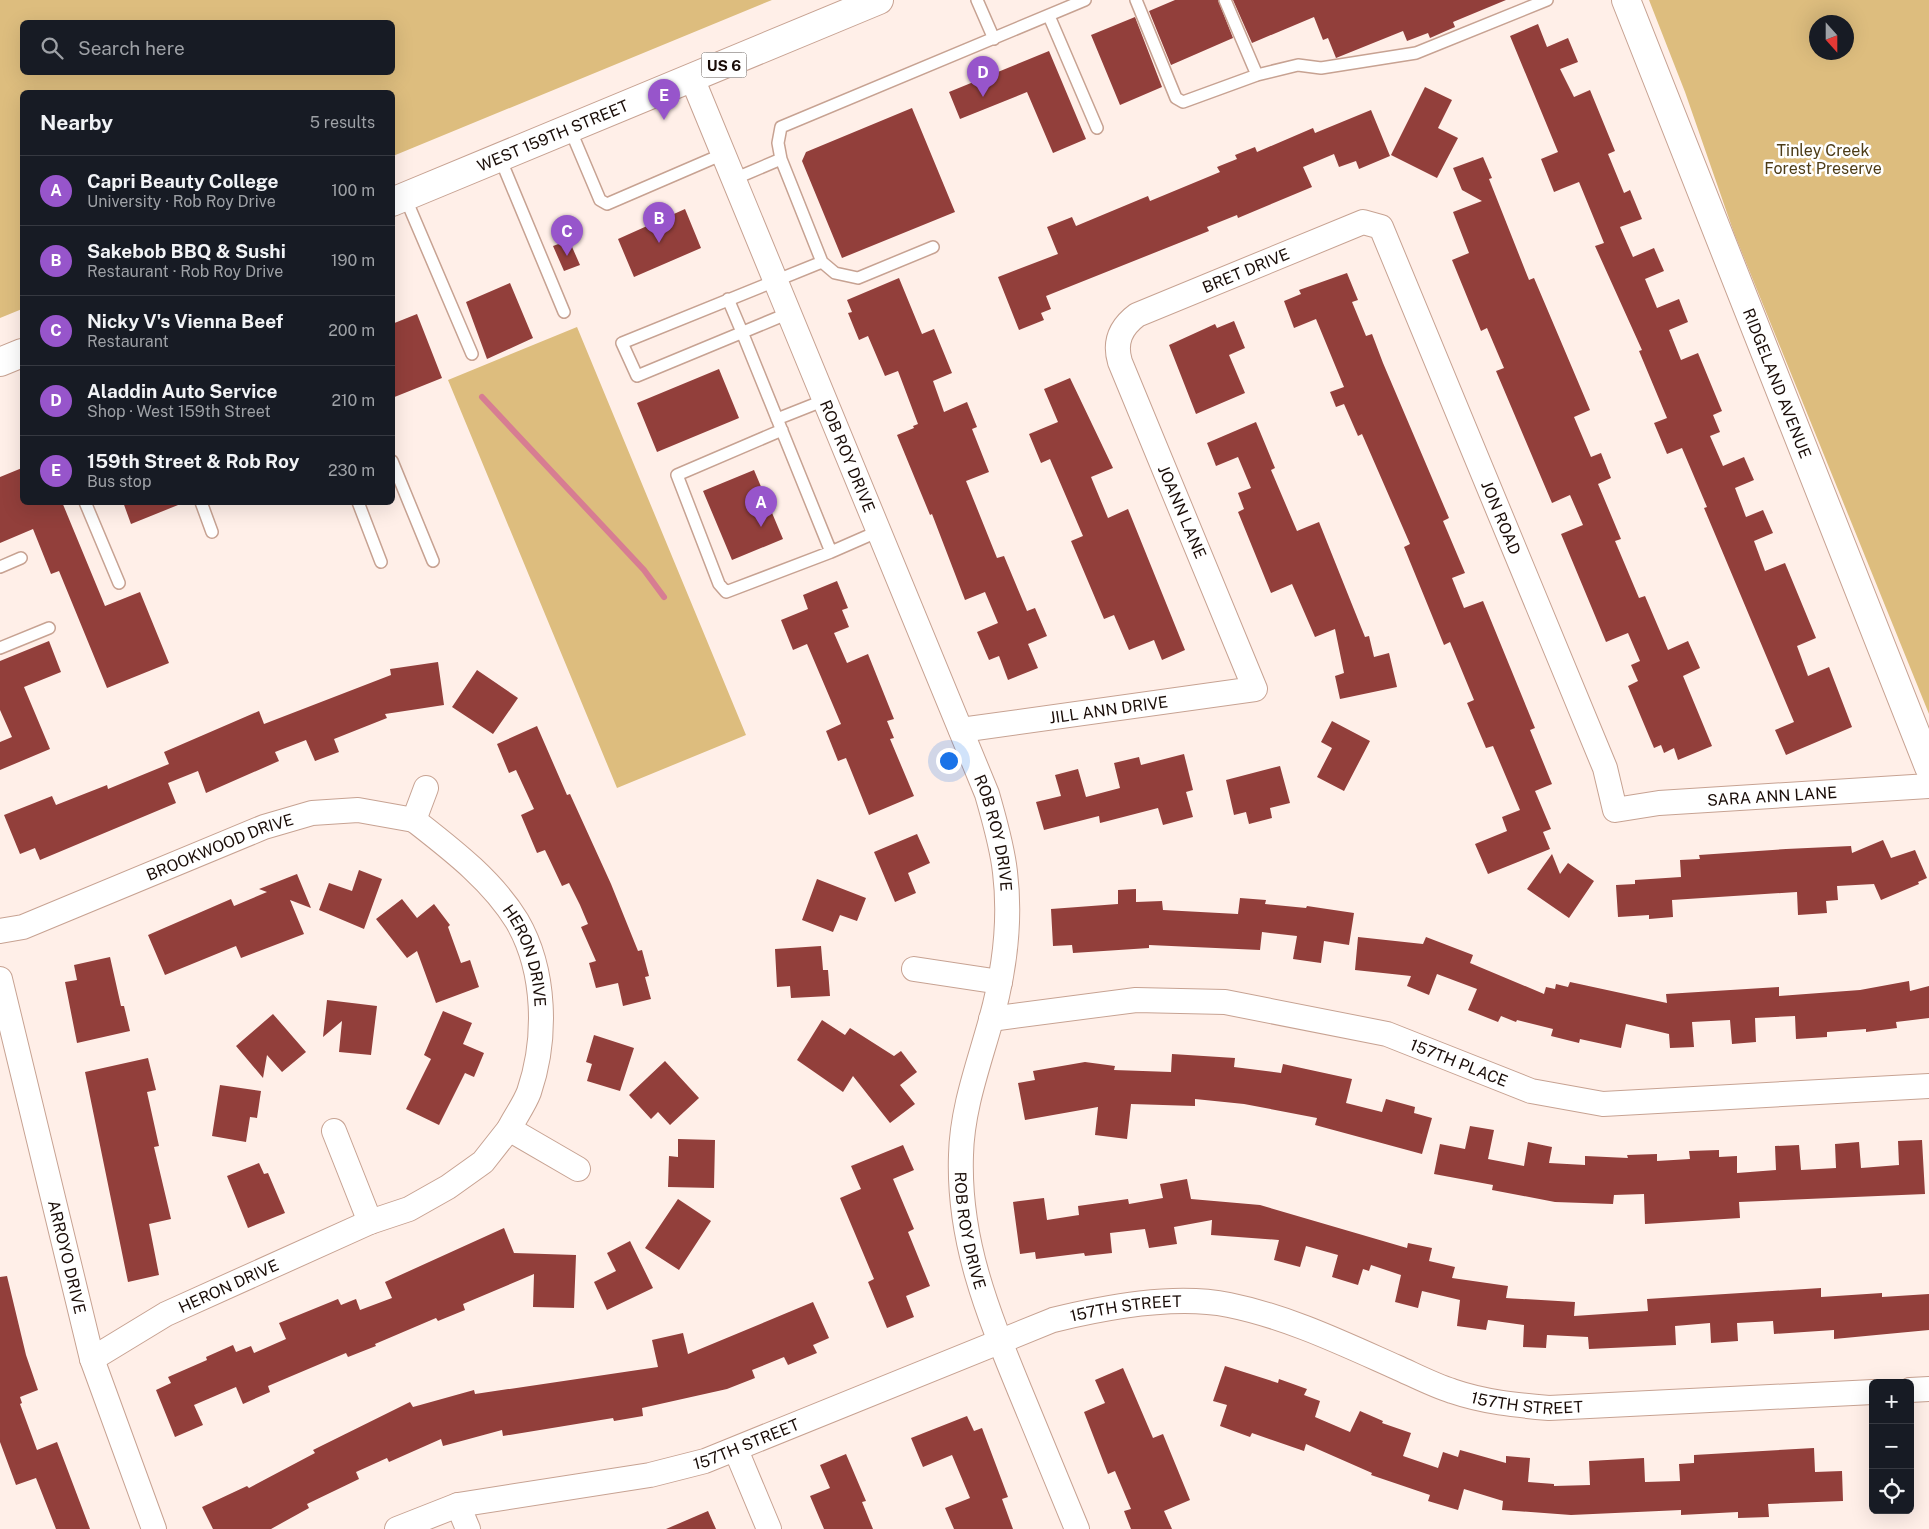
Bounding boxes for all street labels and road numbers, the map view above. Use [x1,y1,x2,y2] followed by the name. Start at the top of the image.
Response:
[702,52,746,78] road number: US 6
[474,95,632,175] street label: WEST 159TH STREET
[1199,244,1292,297] street label: BRET DRIVE
[1739,305,1816,461] street label: RIDGELAND AVENUE
[816,397,879,515] street label: ROB ROY DRIVE
[1154,462,1210,562] street label: JOANN LANE
[1478,478,1525,557] street label: JON ROAD
[1048,692,1169,727] street label: JILL ANN DRIVE
[971,772,1016,892] street label: ROB ROY DRIVE
[1706,782,1838,809] street label: SARA ANN LANE
[143,809,296,884] street label: BROOKWOOD DRIVE
[499,901,550,1008] street label: HERON DRIVE
[1408,1035,1511,1090] street label: 157TH PLACE
[951,1171,990,1292] street label: ROB ROY DRIVE
[44,1198,90,1316] street label: ARROYO DRIVE
[175,1255,281,1317] street label: HERON DRIVE
[1068,1291,1182,1325] street label: 157TH STREET
[1469,1388,1584,1418] street label: 157TH STREET
[691,1414,802,1473] street label: 157TH STREET

